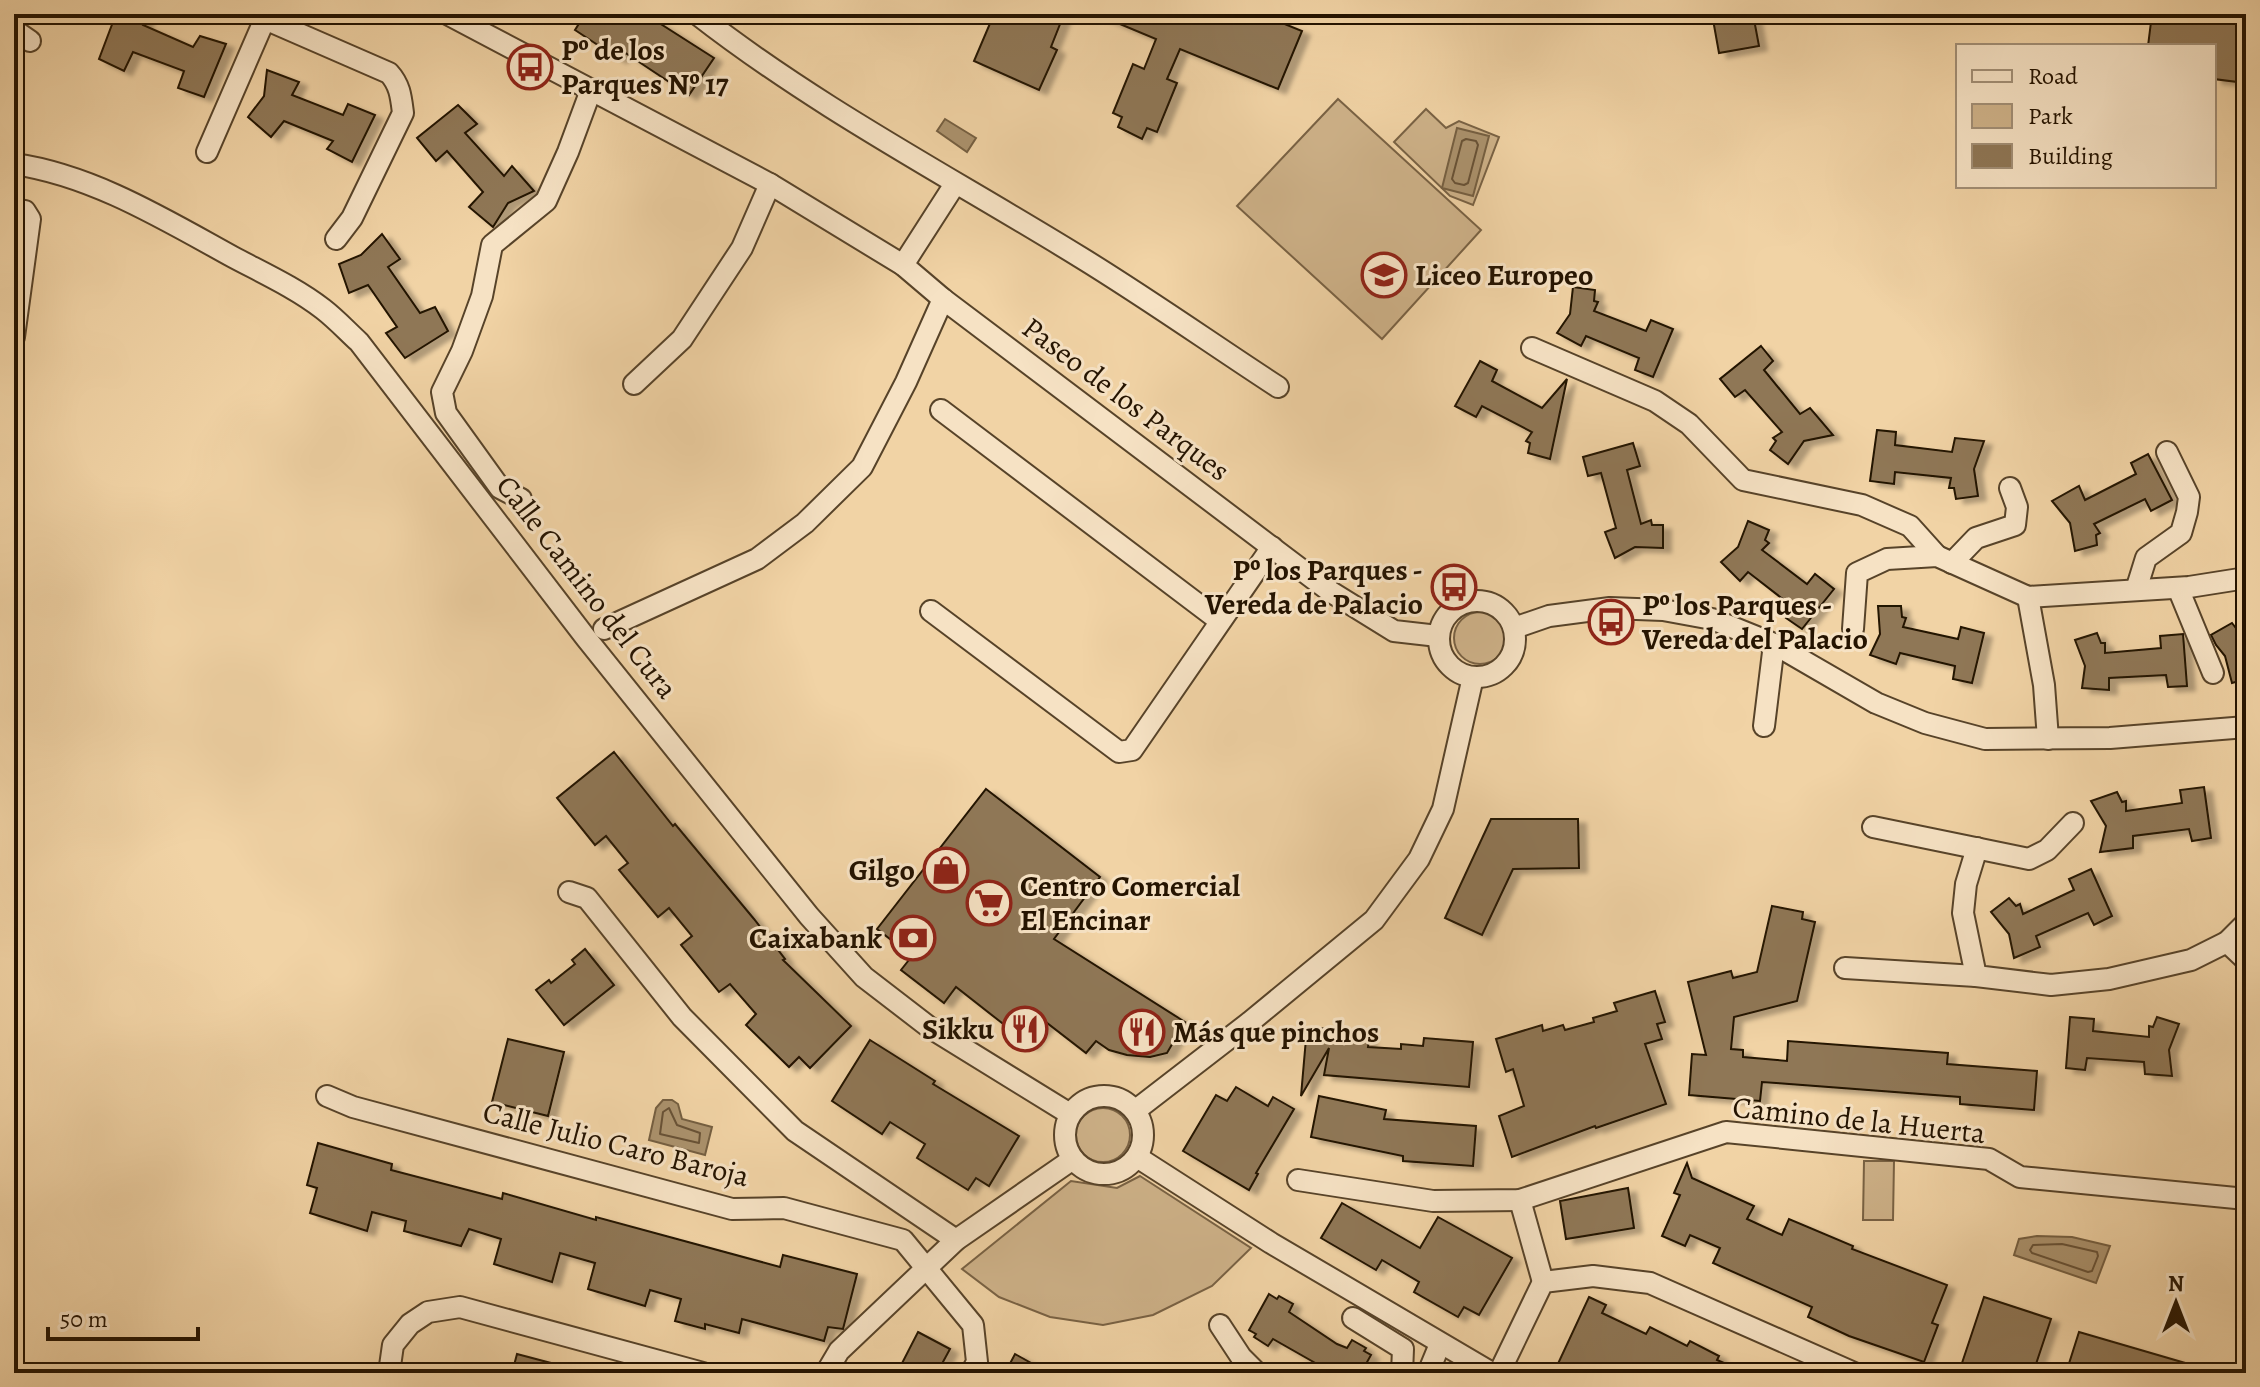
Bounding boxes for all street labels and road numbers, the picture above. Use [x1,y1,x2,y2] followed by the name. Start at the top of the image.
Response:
[1014,308,1238,490] street label: Paseo de los Parques
[487,467,687,707] street label: Calle Camino del Cura
[1731,1087,1987,1153] street label: Camino de la Huerta
[479,1092,753,1196] street label: Calle Julio Caro Baroja

